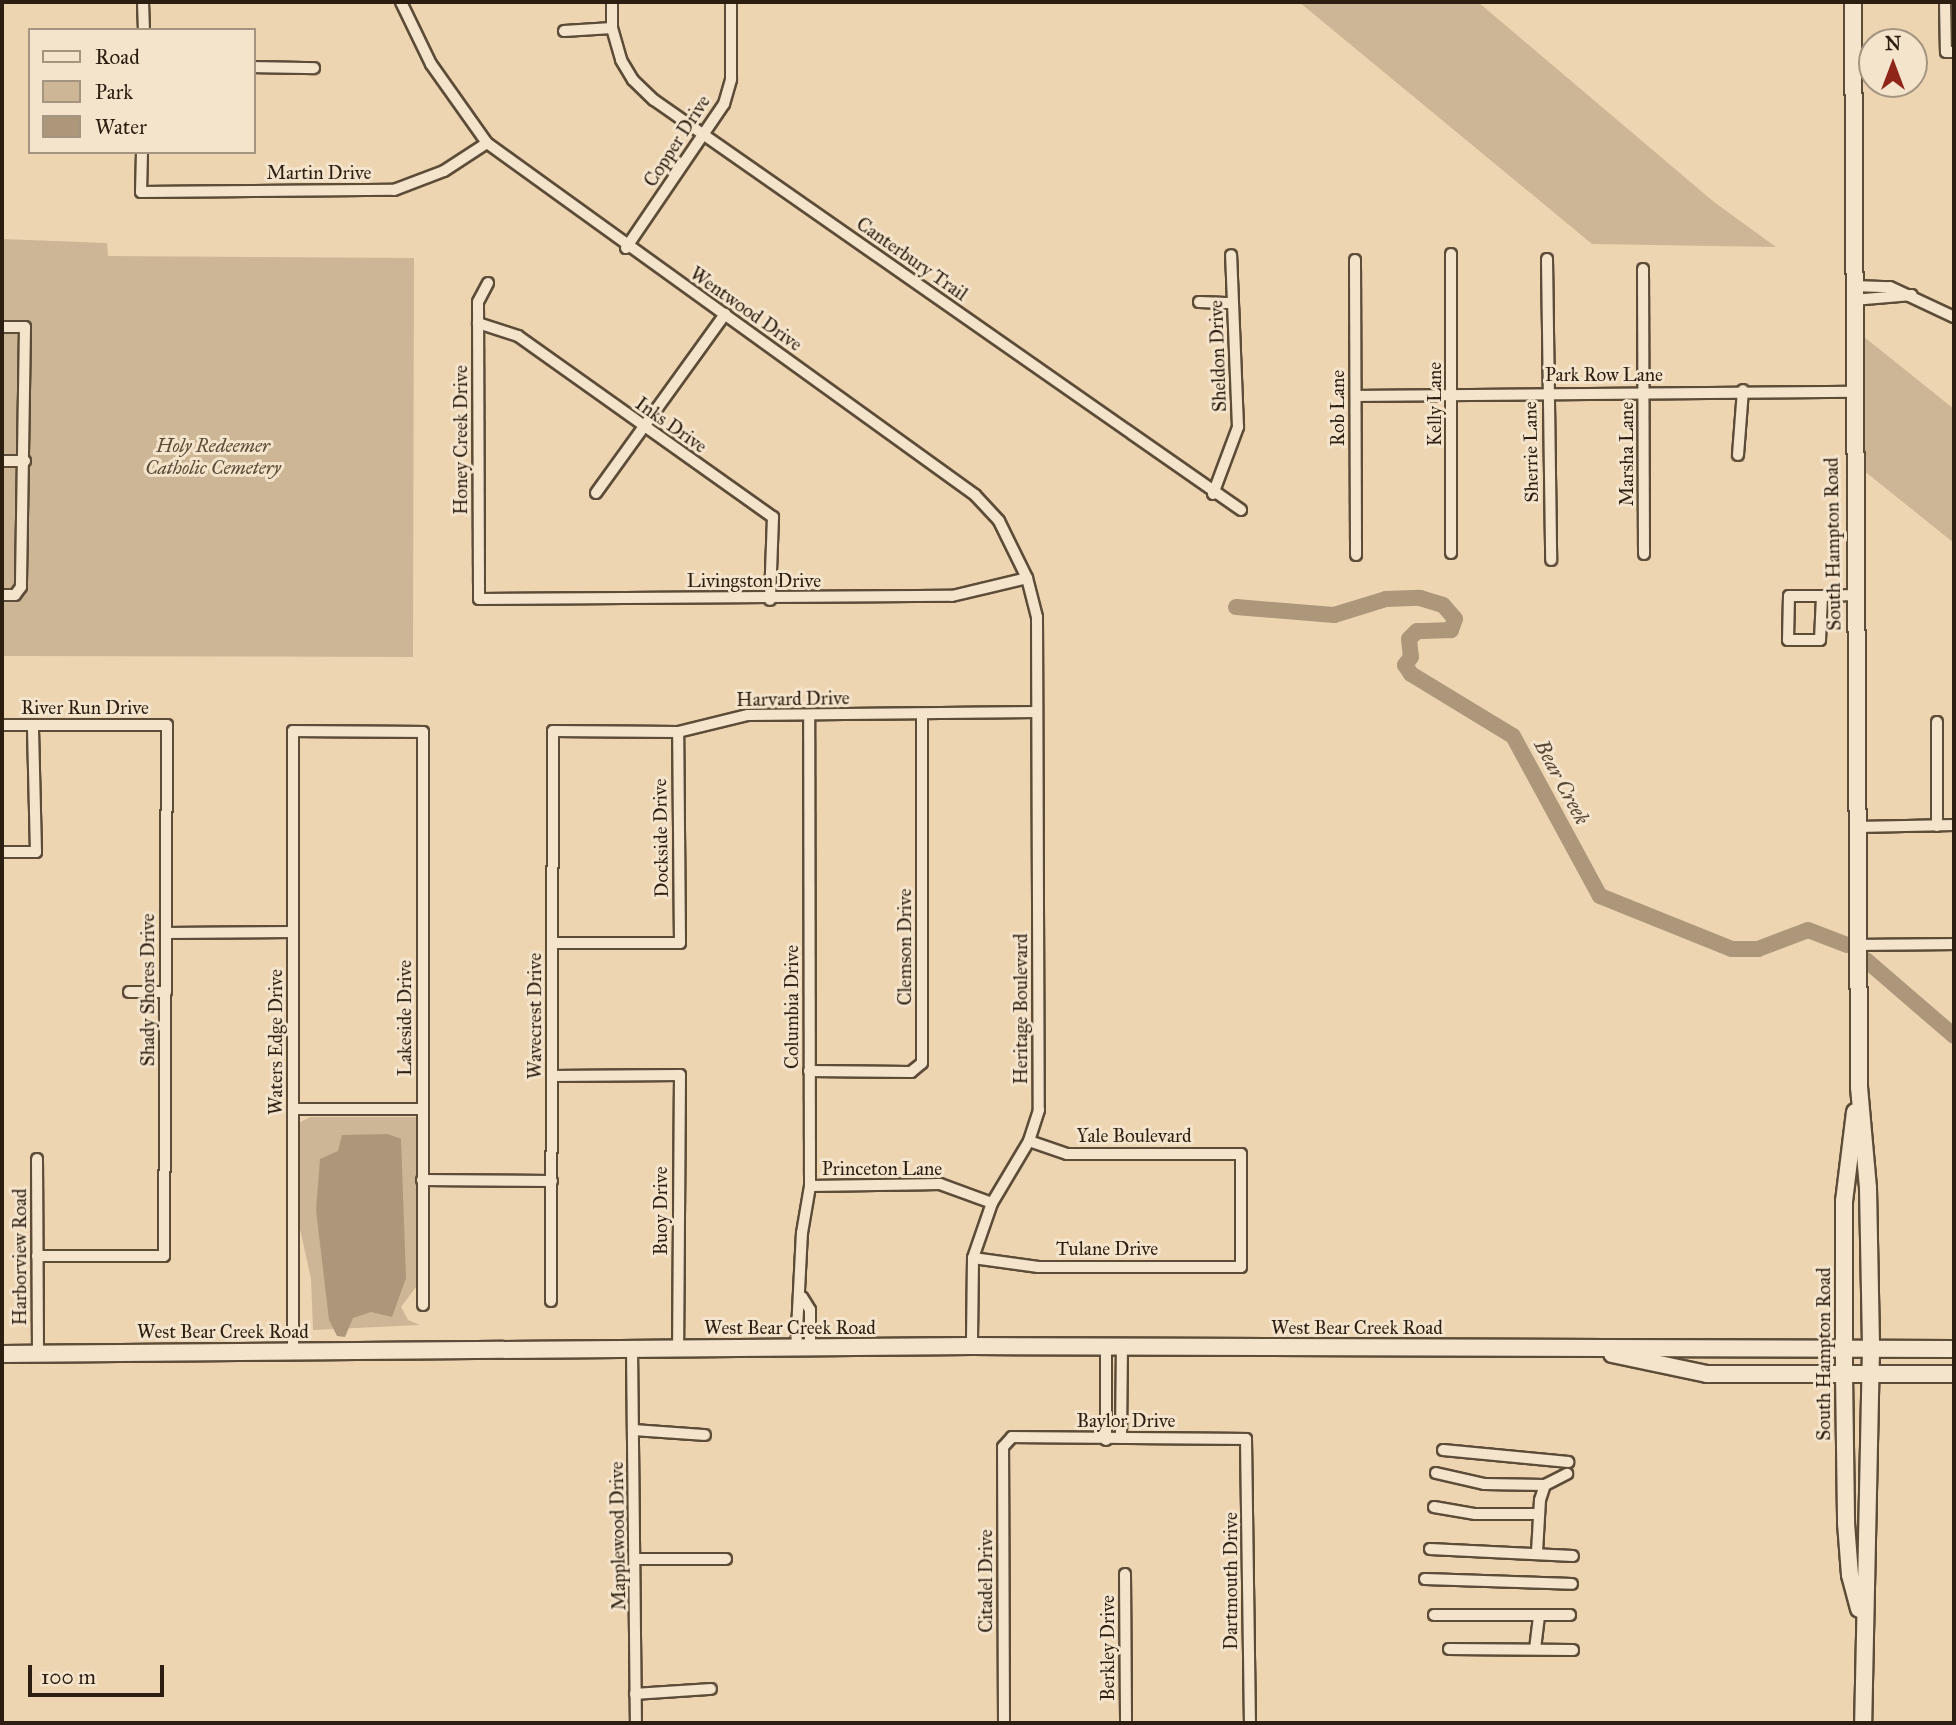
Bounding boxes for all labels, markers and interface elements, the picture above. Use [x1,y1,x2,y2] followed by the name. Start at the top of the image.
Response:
[28,28,256,154] legend
[1858,28,1928,98] north arrow
[1885,32,1901,55] text: N
[95,44,140,70] text: Road
[95,79,133,105] text: Park
[639,91,715,191] street label: Copper Drive
[95,114,147,140] text: Water
[267,162,371,184] street label: Martin Drive
[852,212,972,306] street label: Canterbury Trail
[686,262,806,356] street label: Wentwood Drive
[1205,300,1231,412] street label: Sheldon Drive
[1424,362,1446,446] street label: Kelly Lane
[1545,364,1663,386] street label: Park Row Lane
[450,365,472,515] street label: Honey Creek Drive
[1327,370,1349,446] street label: Rob Lane
[631,392,711,458] street label: Inks Drive
[1519,401,1543,503] street label: Sherrie Lane
[1616,402,1638,506] street label: Marsha Lane
[145,435,281,479] park label: Holy Redeemer Catholic Cemetery
[1820,457,1846,631] street label: South Hampton Road
[687,570,821,592] street label: Livingston Drive
[736,687,850,711] street label: Harvard Drive
[21,697,149,719] street label: River Run Drive
[1529,735,1595,829] water label: Bear Creek
[649,778,673,898] street label: Dockside Drive
[894,889,916,1005] street label: Clemson Drive
[137,914,159,1066] street label: Shady Shores Drive
[1010,933,1032,1085] street label: Heritage Boulevard
[781,945,803,1069] street label: Columbia Drive
[524,953,546,1079] street label: Wavecrest Drive
[394,960,416,1076] street label: Lakeside Drive
[265,969,287,1115] street label: Waters Edge Drive
[1077,1125,1191,1147] street label: Yale Boulevard
[822,1158,942,1180] street label: Princeton Lane
[650,1166,672,1256] street label: Buoy Drive
[9,1188,31,1326] street label: Harborview Road
[1056,1238,1158,1260] street label: Tulane Drive
[1813,1267,1835,1441] street label: South Hampton Road
[704,1317,876,1339] street label: West Bear Creek Road
[1271,1317,1443,1339] street label: West Bear Creek Road
[137,1321,309,1343] street label: West Bear Creek Road
[1076,1410,1176,1432] street label: Baylor Drive
[605,1461,631,1611] street label: Mapplewood Drive
[1220,1512,1242,1650] street label: Dartmouth Drive
[975,1529,997,1633] street label: Citadel Drive
[1097,1595,1119,1701] street label: Berkley Drive
[32,1652,168,1696] scale bar
[41,1664,96,1690] text: 100 m

